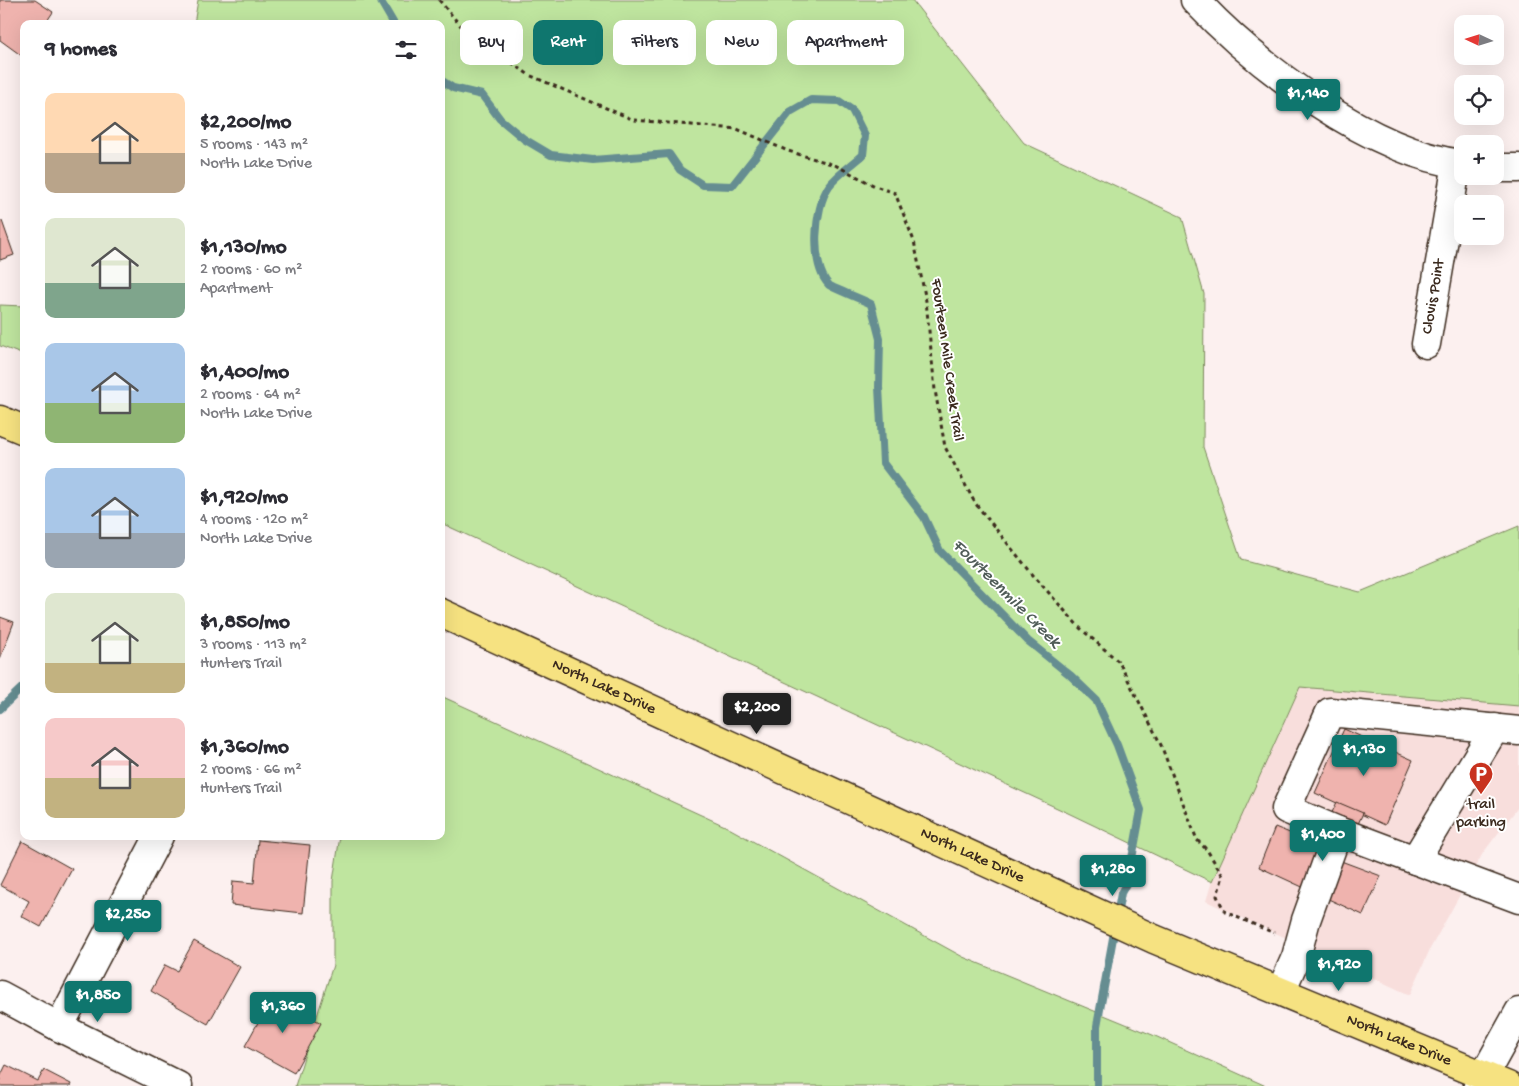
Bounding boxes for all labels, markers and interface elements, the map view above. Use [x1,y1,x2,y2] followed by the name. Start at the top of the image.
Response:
[1454,15,1504,65] north arrow
[1454,15,1504,245] map controls
[460,20,523,65] chip: Buy
[533,20,603,65] chip: Rent
[613,20,696,65] chip: Filters
[706,20,777,65] chip: New
[787,20,904,65] chip: Apartment
[392,36,420,64] icon: filters
[45,38,116,63] text: 9 homes
[1454,75,1504,125] button: locate
[1267,78,1349,121] pin: $1,140
[1287,85,1329,104] text: $1,140
[200,111,291,136] text: $2,200/mo
[85,113,145,173] icon: home
[1454,135,1504,185] button: +
[200,136,308,155] text: 5 rooms · 143 m²
[200,155,312,174] text: North Lake Drive
[1454,195,1504,245] button: −
[200,236,287,261] text: $1,130/mo
[85,238,145,298] icon: home
[1418,256,1450,335] street label: Clovis Point
[200,261,302,280] text: 2 rooms · 60 m²
[925,277,967,442] street label: Fourteen Mile Creek Trail
[200,280,272,299] text: Apartment
[200,361,289,386] text: $1,400/mo
[85,363,145,423] icon: home
[200,386,301,405] text: 2 rooms · 64 m²
[200,405,312,424] text: North Lake Drive
[200,486,288,511] text: $1,920/mo
[85,488,145,548] icon: home
[200,511,308,530] text: 4 rooms · 120 m²
[200,530,312,549] text: North Lake Drive
[947,535,1066,654] water label: Fourteenmile Creek
[200,611,290,636] text: $1,850/mo
[85,613,145,673] icon: home
[200,636,307,655] text: 3 rooms · 113 m²
[200,655,282,674] text: Hunters Trail
[549,655,659,720] street label: North Lake Drive
[716,692,798,735] pin: $2,200
[734,699,780,718] text: $2,200
[1323,734,1405,777] pin: $1,130
[200,736,289,761] text: $1,360/mo
[85,738,145,798] icon: home
[1343,741,1385,760] text: $1,130
[200,761,301,780] text: 2 rooms · 66 m²
[1468,761,1494,795] parking icon: trail parking
[200,780,282,799] text: Hunters Trail
[1455,796,1506,833] place label: trail parking
[1282,820,1364,862] pin: $1,400
[917,824,1028,888] street label: North Lake Drive
[1301,826,1345,845] text: $1,400
[1072,854,1154,897] pin: $1,280
[1091,861,1135,880] text: $1,280
[87,900,169,942] pin: $2,250
[105,906,151,925] text: $2,250
[1298,950,1380,992] pin: $1,920
[1317,956,1361,975] text: $1,920
[57,980,139,1023] pin: $1,850
[76,987,120,1006] text: $1,850
[242,992,324,1034] pin: $1,360
[261,998,305,1017] text: $1,360
[1343,1010,1455,1071] street label: North Lake Drive

